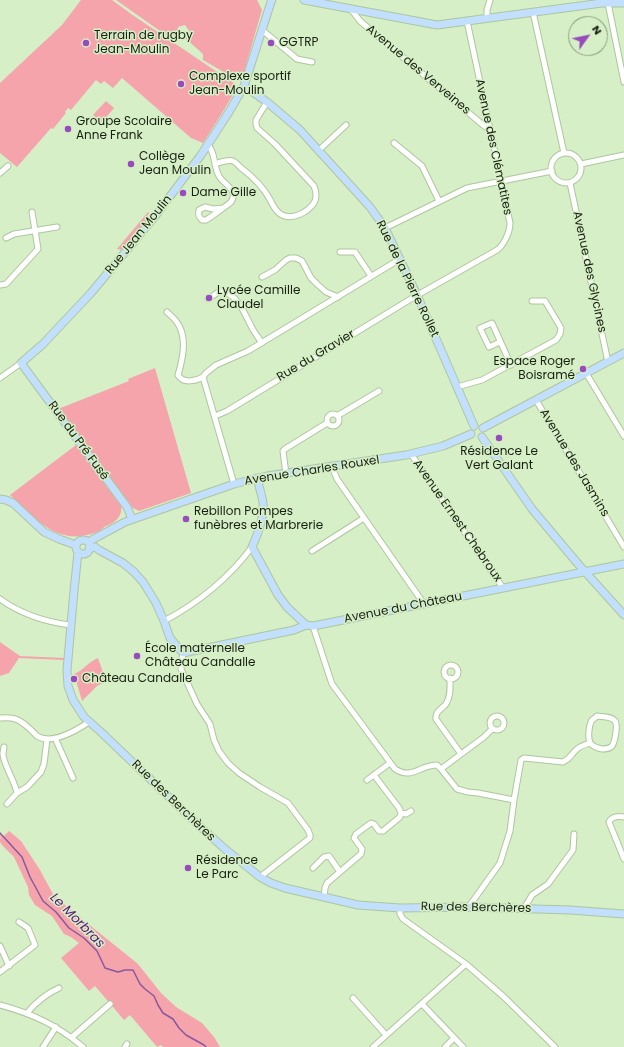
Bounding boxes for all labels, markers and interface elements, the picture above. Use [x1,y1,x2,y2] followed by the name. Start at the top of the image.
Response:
[568,16,608,56] north arrow
[363,22,473,118] street label: Avenue des Verveines
[588,22,606,38] text: N
[94,29,193,57] place label: Terrain de rugby Jean-Moulin
[279,36,318,50] place label: GGTRP
[81,38,91,48] marker: Terrain de rugby Jean-Moulin
[266,38,276,48] marker: GGTRP
[189,70,291,98] place label: Complexe sportif Jean-Moulin
[472,78,514,216] street label: Avenue des Clématites
[176,79,186,89] marker: Complexe sportif Jean-Moulin
[76,115,172,143] place label: Groupe Scolaire Anne Frank
[63,124,73,134] marker: Groupe Scolaire Anne Frank
[139,150,211,178] place label: Collège Jean Moulin
[126,159,136,169] marker: Collège Jean Moulin
[191,186,256,200] place label: Dame Gille
[178,188,188,198] marker: Dame Gille
[103,193,175,277] street label: Rue Jean Moulin
[569,210,609,334] street label: Avenue des Glycines
[372,218,442,340] street label: Rue de la Pierre Rollet
[217,284,300,312] place label: Lycée Camille Claudel
[204,293,214,303] marker: Lycée Camille Claudel
[275,327,357,385] street label: Rue du Gravier
[493,355,575,383] place label: Espace Roger Boisramé
[578,364,588,374] marker: Espace Roger Boisramé
[45,399,111,483] street label: Rue du Pré Fusé
[536,406,612,520] street label: Avenue des Jasmins
[494,433,504,443] marker: Résidence Le Vert Galant
[460,445,538,473] place label: Résidence Le Vert Galant
[243,453,381,489] street label: Avenue Charles Rouxel
[409,457,505,585] street label: Avenue Ernest Chebroux
[194,505,323,533] place label: Rebillon Pompes funèbres et Marbrerie
[181,514,191,524] marker: Rebillon Pompes funèbres et Marbrerie
[343,589,463,627] street label: Avenue du Château
[145,642,255,670] place label: École maternelle Château Candalle
[132,651,142,661] marker: École maternelle Château Candalle
[82,672,192,686] place label: Château Candalle
[69,674,79,684] marker: Château Candalle
[128,757,218,845] street label: Rue des Berchères
[196,854,258,882] place label: Résidence Le Parc
[183,863,193,873] marker: Résidence Le Parc
[46,890,108,952] water label: Le Morbras
[421,900,531,916] street label: Rue des Berchères

